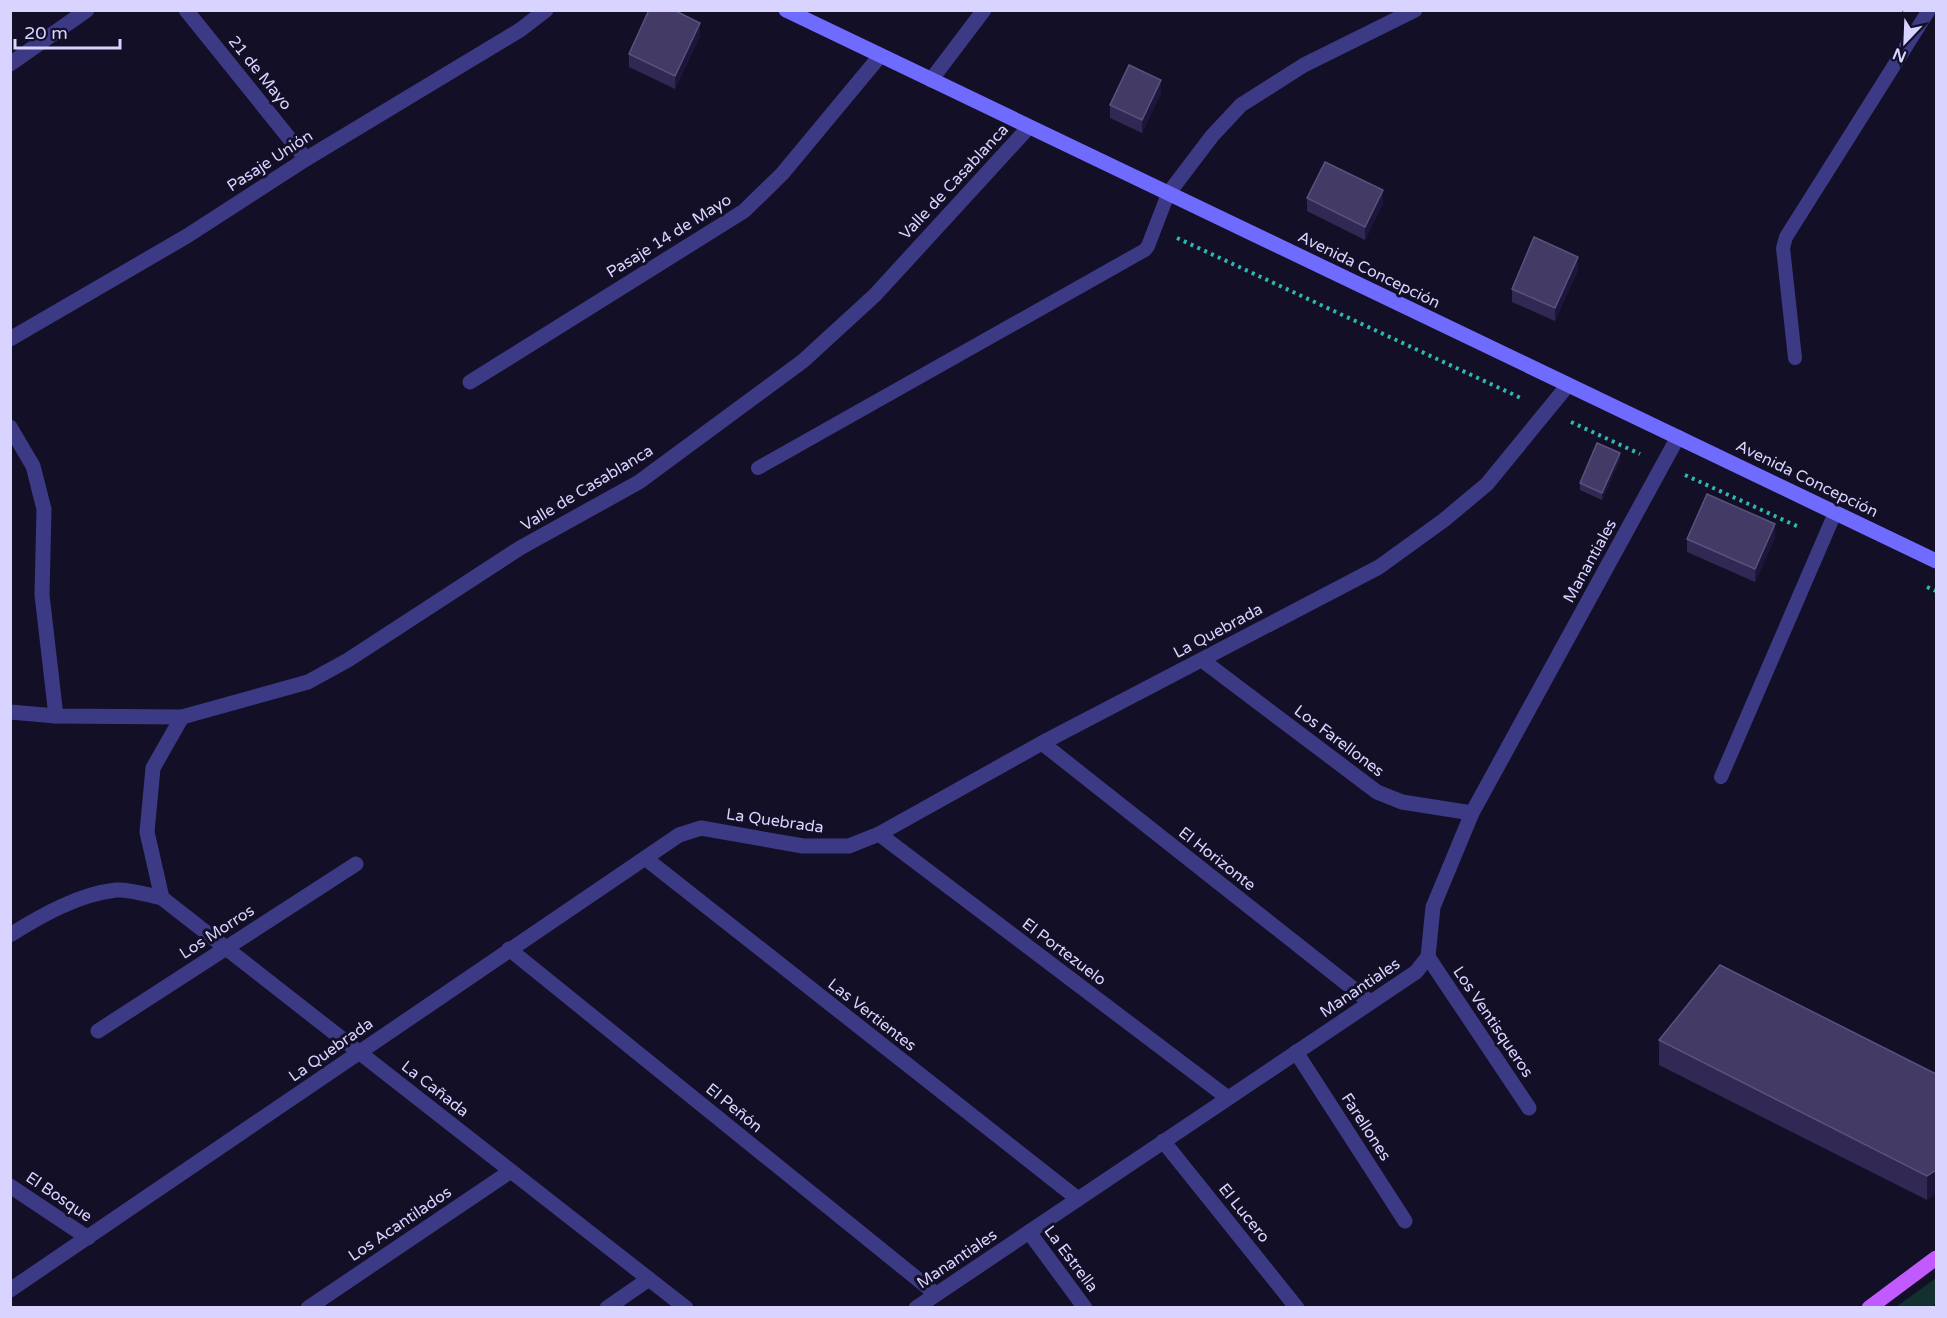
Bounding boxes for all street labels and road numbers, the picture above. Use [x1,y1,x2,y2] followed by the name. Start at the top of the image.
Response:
[224,32,296,114] street label: 21 de Mayo
[895,120,1013,244] street label: Valle de Casablanca
[223,126,317,196] street label: Pasaje Unión
[603,190,735,282] street label: Pasaje 14 de Mayo
[1295,227,1443,313] street label: Avenida Concepción
[1733,436,1881,522] street label: Avenida Concepción
[517,441,657,535] street label: Valle de Casablanca
[1559,516,1621,606] street label: Manantiales
[1170,599,1266,663] street label: La Quebrada
[1290,701,1388,781] street label: Los Farellones
[725,804,825,838] street label: La Quebrada
[1174,823,1260,895] street label: El Horizonte
[176,900,258,964] street label: Los Morros
[1018,914,1110,990] street label: El Portezuelo
[1316,954,1404,1022] street label: Manantiales
[1448,963,1538,1081] street label: Los Ventisqueros
[824,974,920,1056] street label: Las Vertientes
[285,1014,377,1086] street label: La Quebrada
[397,1056,473,1122] street label: La Cañada
[702,1079,766,1137] street label: El Peñón
[1337,1089,1395,1165] street label: Farellones
[22,1168,96,1226] street label: El Bosque
[1214,1179,1274,1247] street label: El Lucero
[345,1182,455,1266] street label: Los Acantilados
[1040,1222,1102,1296] street label: La Estrella
[913,1225,1001,1293] street label: Manantiales

